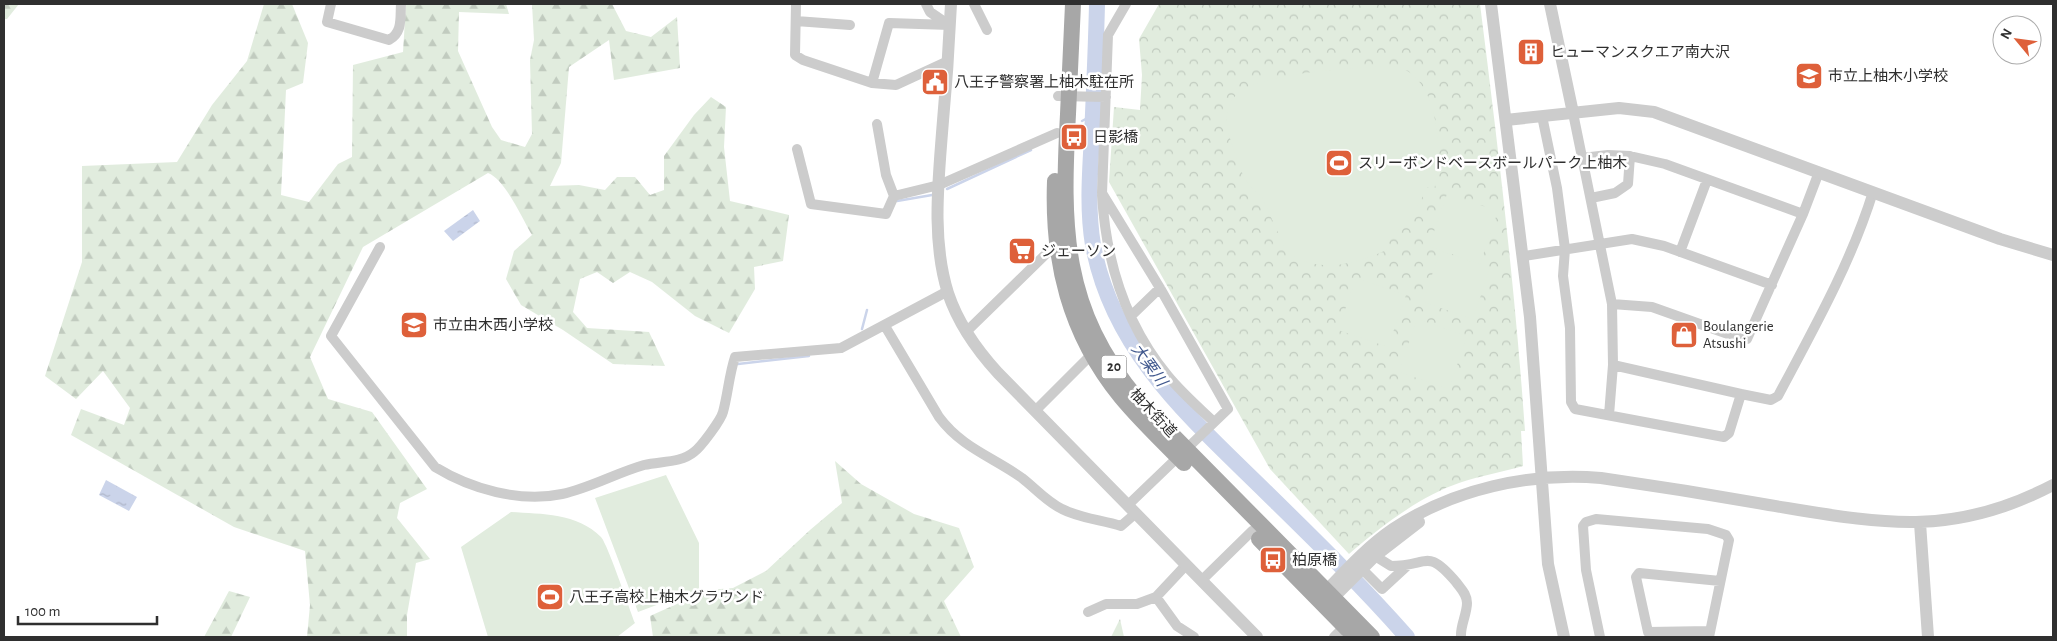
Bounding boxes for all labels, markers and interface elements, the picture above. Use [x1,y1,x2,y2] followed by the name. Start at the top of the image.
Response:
[1992,15,2042,65] north arrow
[1998,27,2015,42] text: N
[1516,37,1546,67] building icon: ヒューマンスクエア南大沢
[1550,44,1730,60] place label: ヒューマンスクエア南大沢
[1794,61,1824,91] school or university icon: 市立上柚木小学校
[920,67,950,97] public building icon: 八王子警察署上柚木駐在所
[1828,67,1948,84] place label: 市立上柚木小学校
[954,73,1134,90] place label: 八王子警察署上柚木駐在所
[1059,122,1089,152] bus stop icon: 日影橋
[1093,129,1138,145] place label: 日影橋
[1324,148,1354,178] sports icon: スリーボンドベースボールパーク上柚木
[1358,154,1627,171] place label: スリーボンドベースボールパーク上柚木
[1007,236,1037,266] supermarket icon: ジェーソン
[1041,244,1116,259] place label: ジェーソン
[399,310,429,340] school or university icon: 市立由木西小学校
[433,317,553,333] place label: 市立由木西小学校
[1703,319,1774,351] place label: Boulangerie Atsushi
[1669,320,1699,350] shop icon: Boulangerie Atsushi
[1128,340,1172,391] water label: 大栗川
[1102,356,1126,378] road number: 20
[1127,385,1180,440] street label: 柚木街道
[1258,545,1288,575] bus stop icon: 柏原橋
[1292,552,1337,568] place label: 柏原橋
[535,582,565,612] sports icon: 八王子高校上柚木グラウンド
[569,588,764,605] place label: 八王子高校上柚木グラウンド
[18,594,156,626] scale bar
[25,604,60,619] text: 100 m

